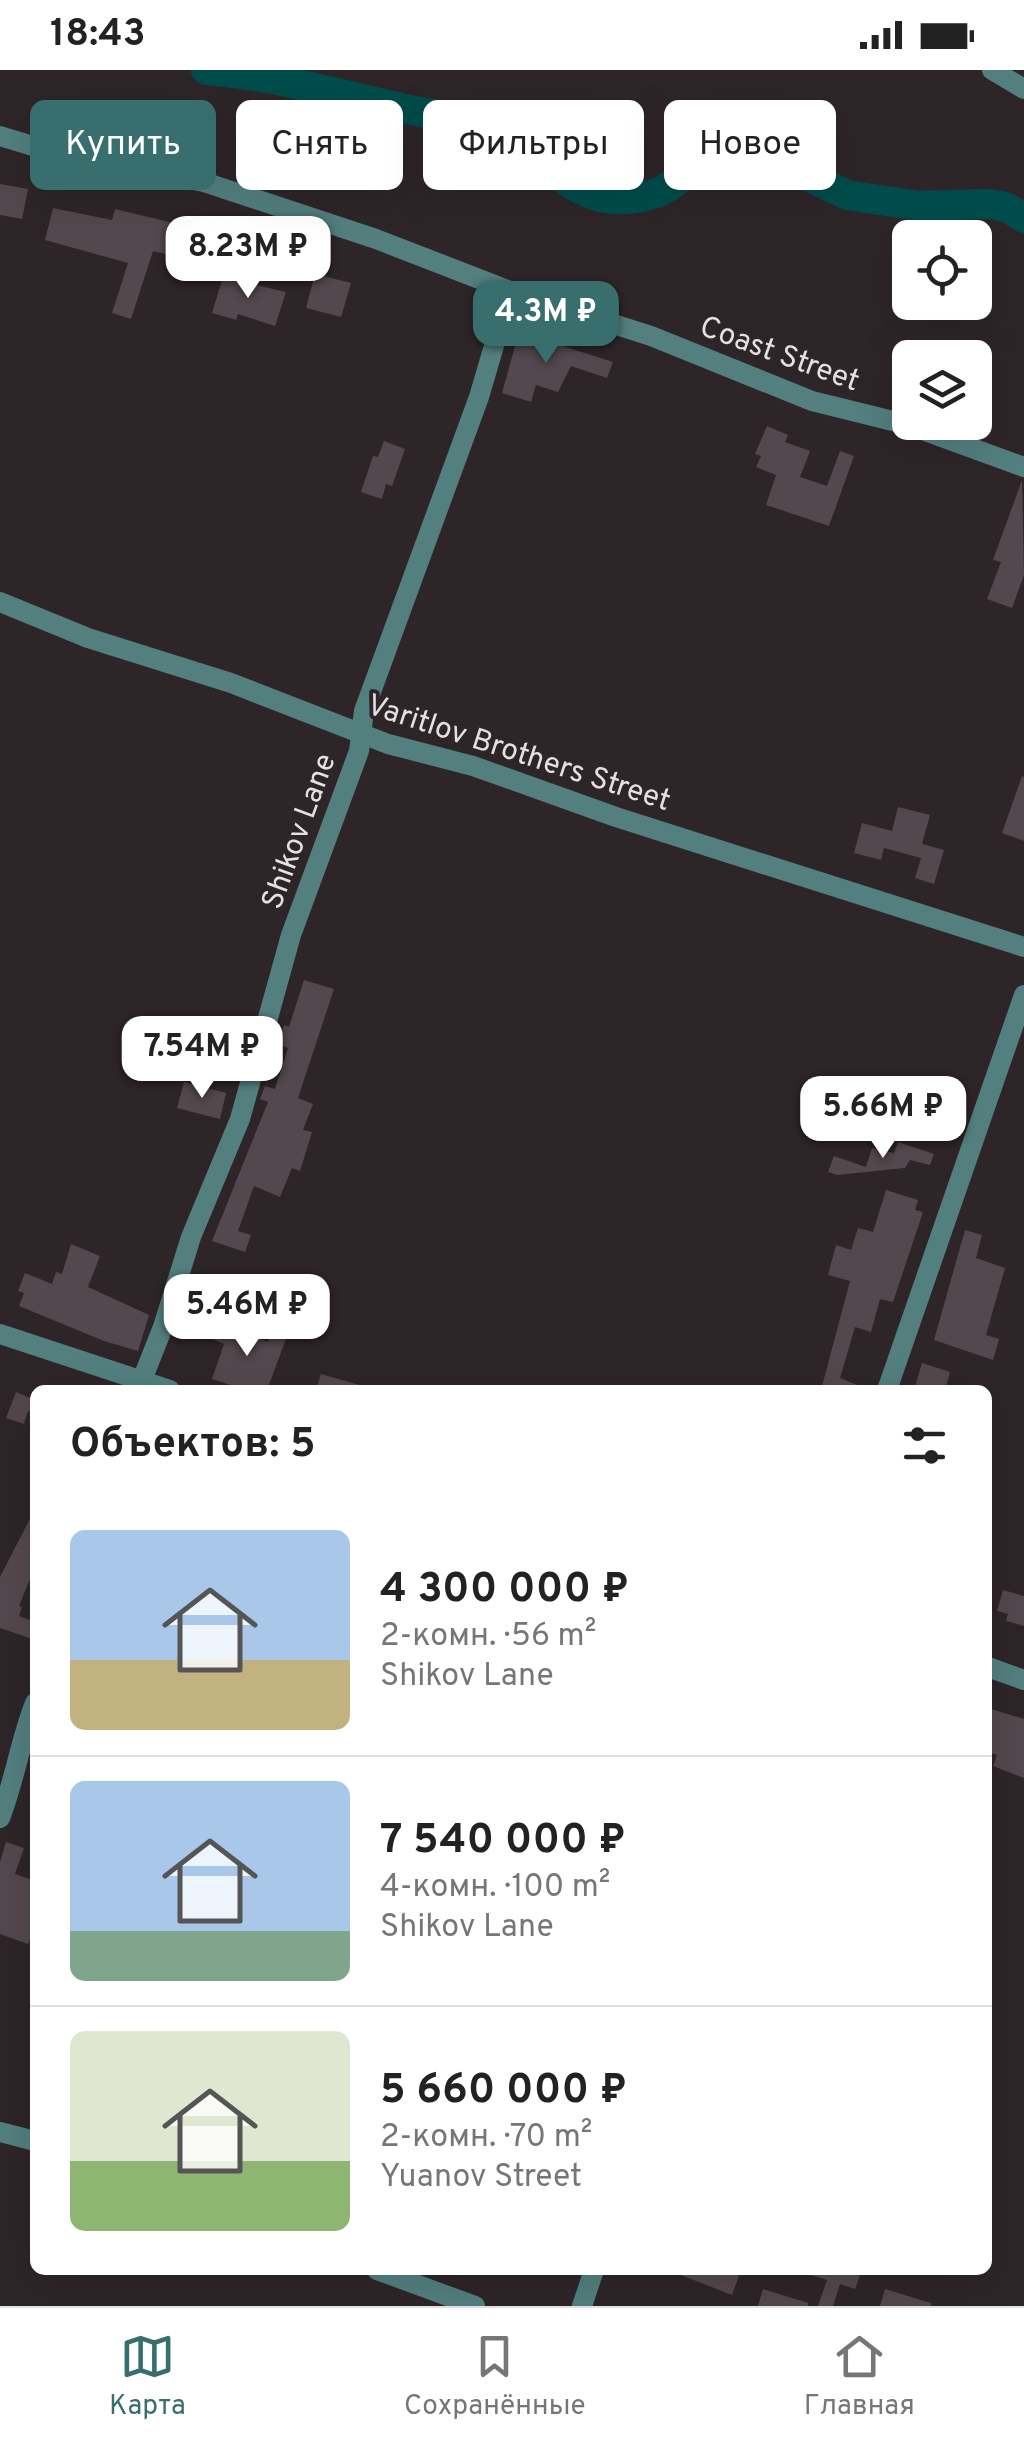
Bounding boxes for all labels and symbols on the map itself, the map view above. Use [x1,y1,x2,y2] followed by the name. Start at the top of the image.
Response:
[156,216,340,301] pin: 8.23M ₽
[465,281,627,366] pin: 4.3M ₽
[694,309,864,401] street label: Coast Street
[362,688,675,821] street label: Varitlov Brothers Street
[255,749,346,915] street label: Shikov Lane
[110,1016,294,1101] pin: 7.54M ₽
[791,1076,975,1161] pin: 5.66M ₽
[155,1274,339,1359] pin: 5.46M ₽

